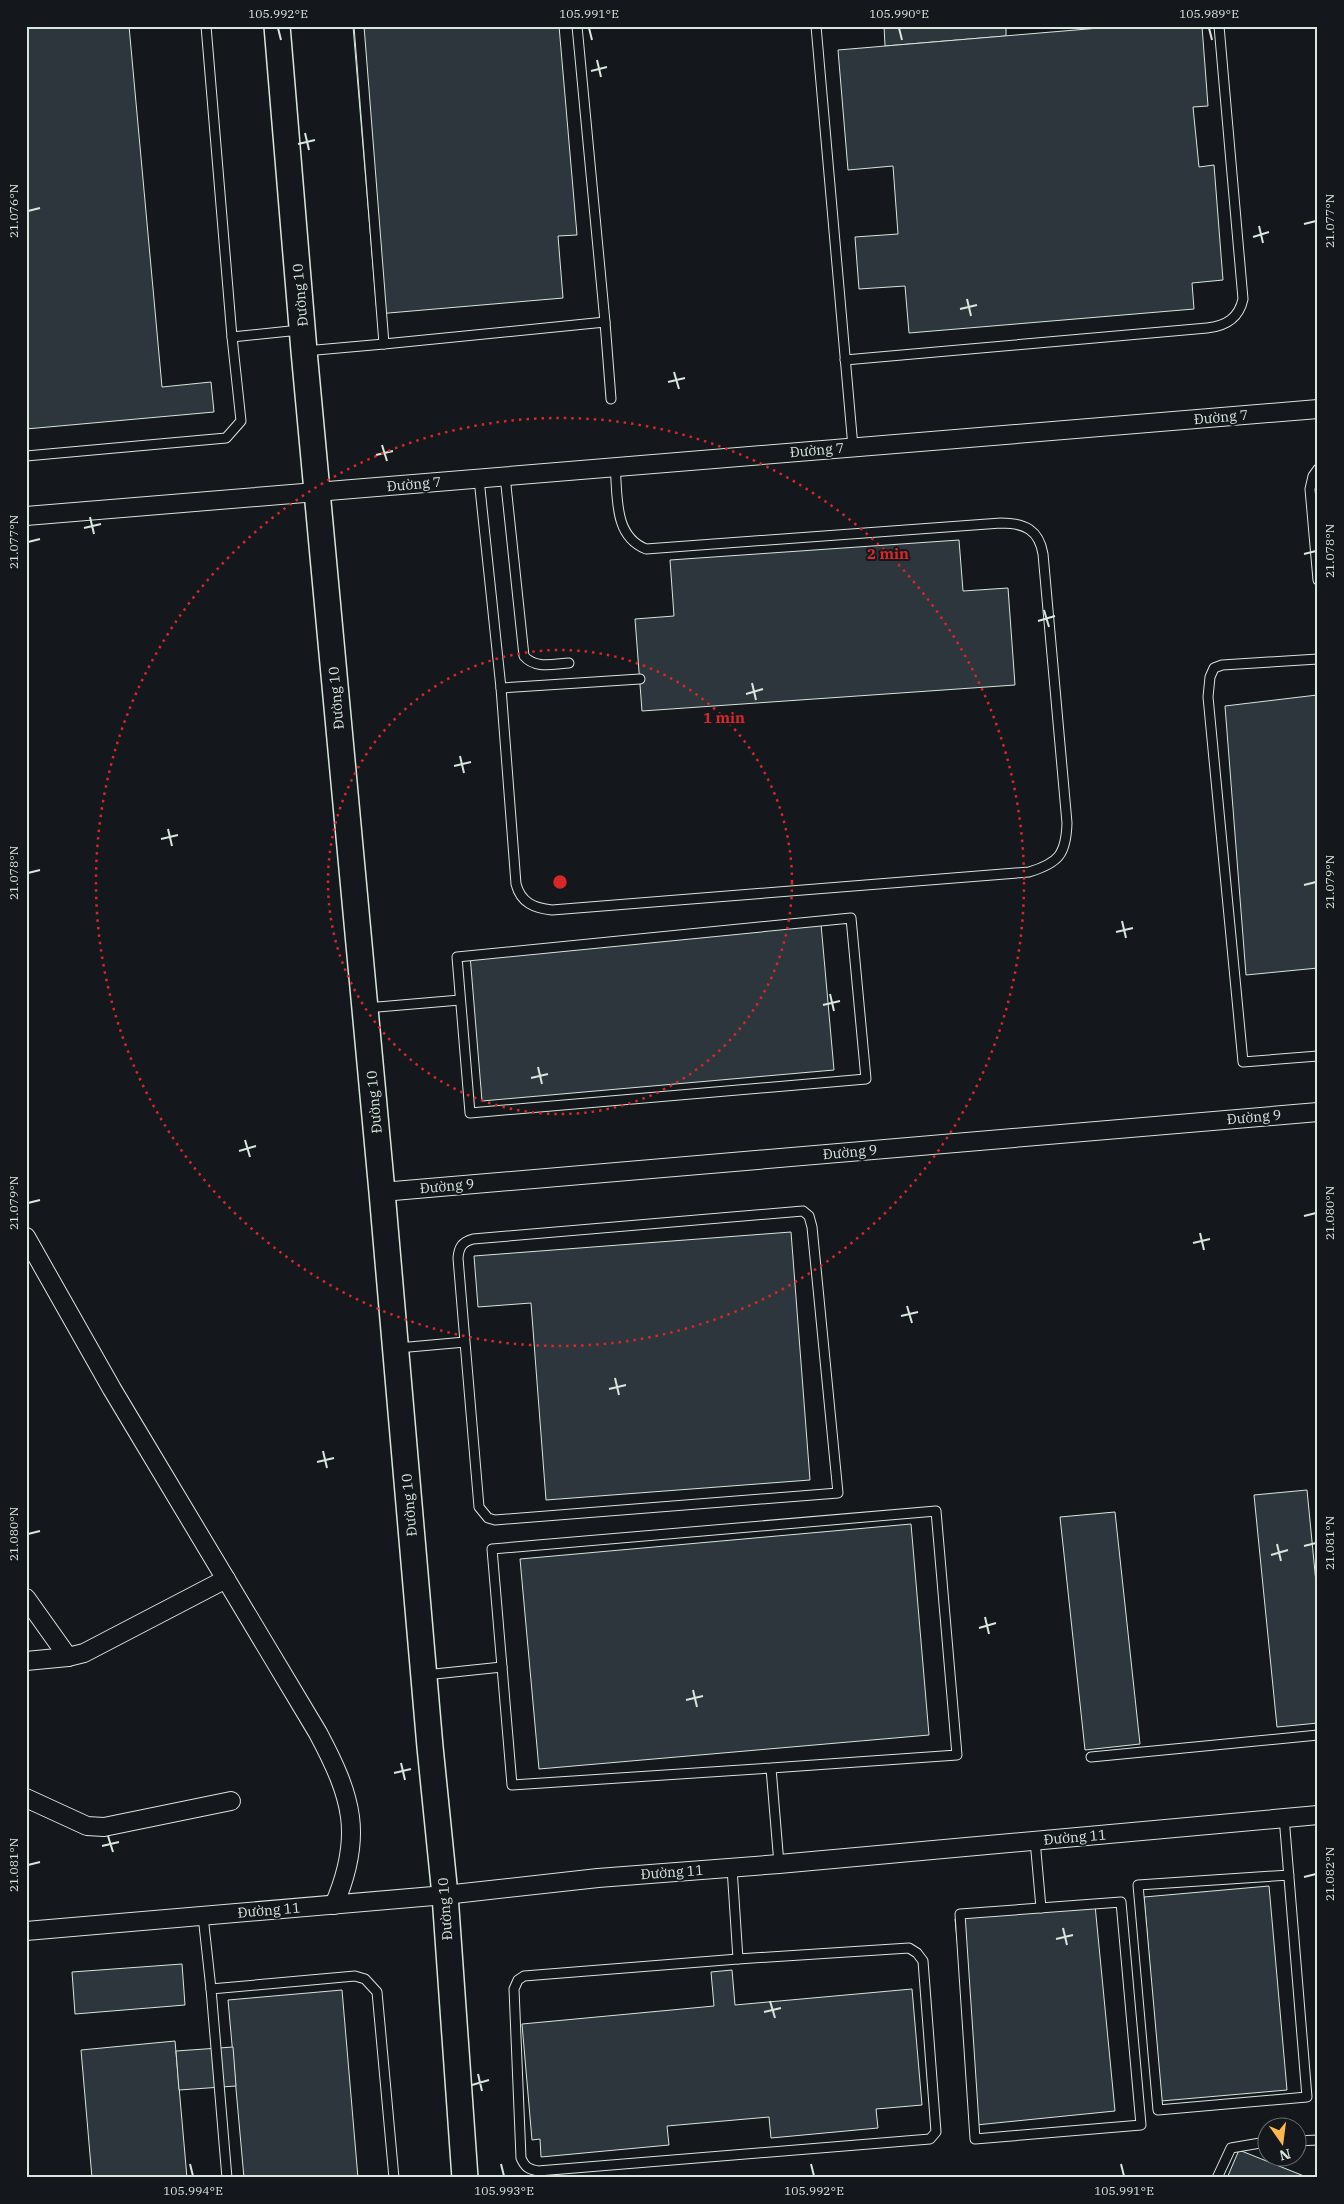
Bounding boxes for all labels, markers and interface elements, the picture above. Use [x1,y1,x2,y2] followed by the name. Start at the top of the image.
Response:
[248,6,308,21] text: 105.992°E
[559,6,619,21] text: 105.991°E
[869,6,929,21] text: 105.990°E
[1179,6,1239,21] text: 105.989°E
[6,184,21,238] text: 21.076°N
[1322,194,1337,248] text: 21.077°N
[288,263,312,327] street label: Đường 10
[1193,406,1249,428] street label: Đường 7
[789,439,845,461] street label: Đường 7
[386,473,442,495] street label: Đường 7
[6,515,21,569] text: 21.077°N
[1322,524,1337,578] text: 21.078°N
[867,544,909,563] text: 2 min
[324,666,348,730] street label: Đường 10
[703,708,745,727] text: 1 min
[6,846,21,900] text: 21.078°N
[1322,855,1337,909] text: 21.079°N
[551,873,569,891] centre of rings
[362,1070,386,1134] street label: Đường 10
[1226,1106,1282,1128] street label: Đường 9
[822,1141,878,1163] street label: Đường 9
[419,1175,475,1197] street label: Đường 9
[6,1176,21,1230] text: 21.079°N
[1322,1186,1337,1240] text: 21.080°N
[397,1473,421,1537] street label: Đường 10
[6,1507,21,1561] text: 21.080°N
[1322,1516,1337,1570] text: 21.081°N
[1043,1825,1107,1849] street label: Đường 11
[6,1838,21,1892] text: 21.081°N
[1322,1847,1337,1901] text: 21.082°N
[640,1861,704,1883] street label: Đường 11
[434,1877,456,1941] street label: Đường 10
[237,1898,301,1922] street label: Đường 11
[1256,2116,1306,2166] north arrow
[1278,2145,1293,2165] text: N
[163,2183,223,2198] text: 105.994°E
[474,2183,534,2198] text: 105.993°E
[784,2183,844,2198] text: 105.992°E
[1094,2183,1154,2198] text: 105.991°E

